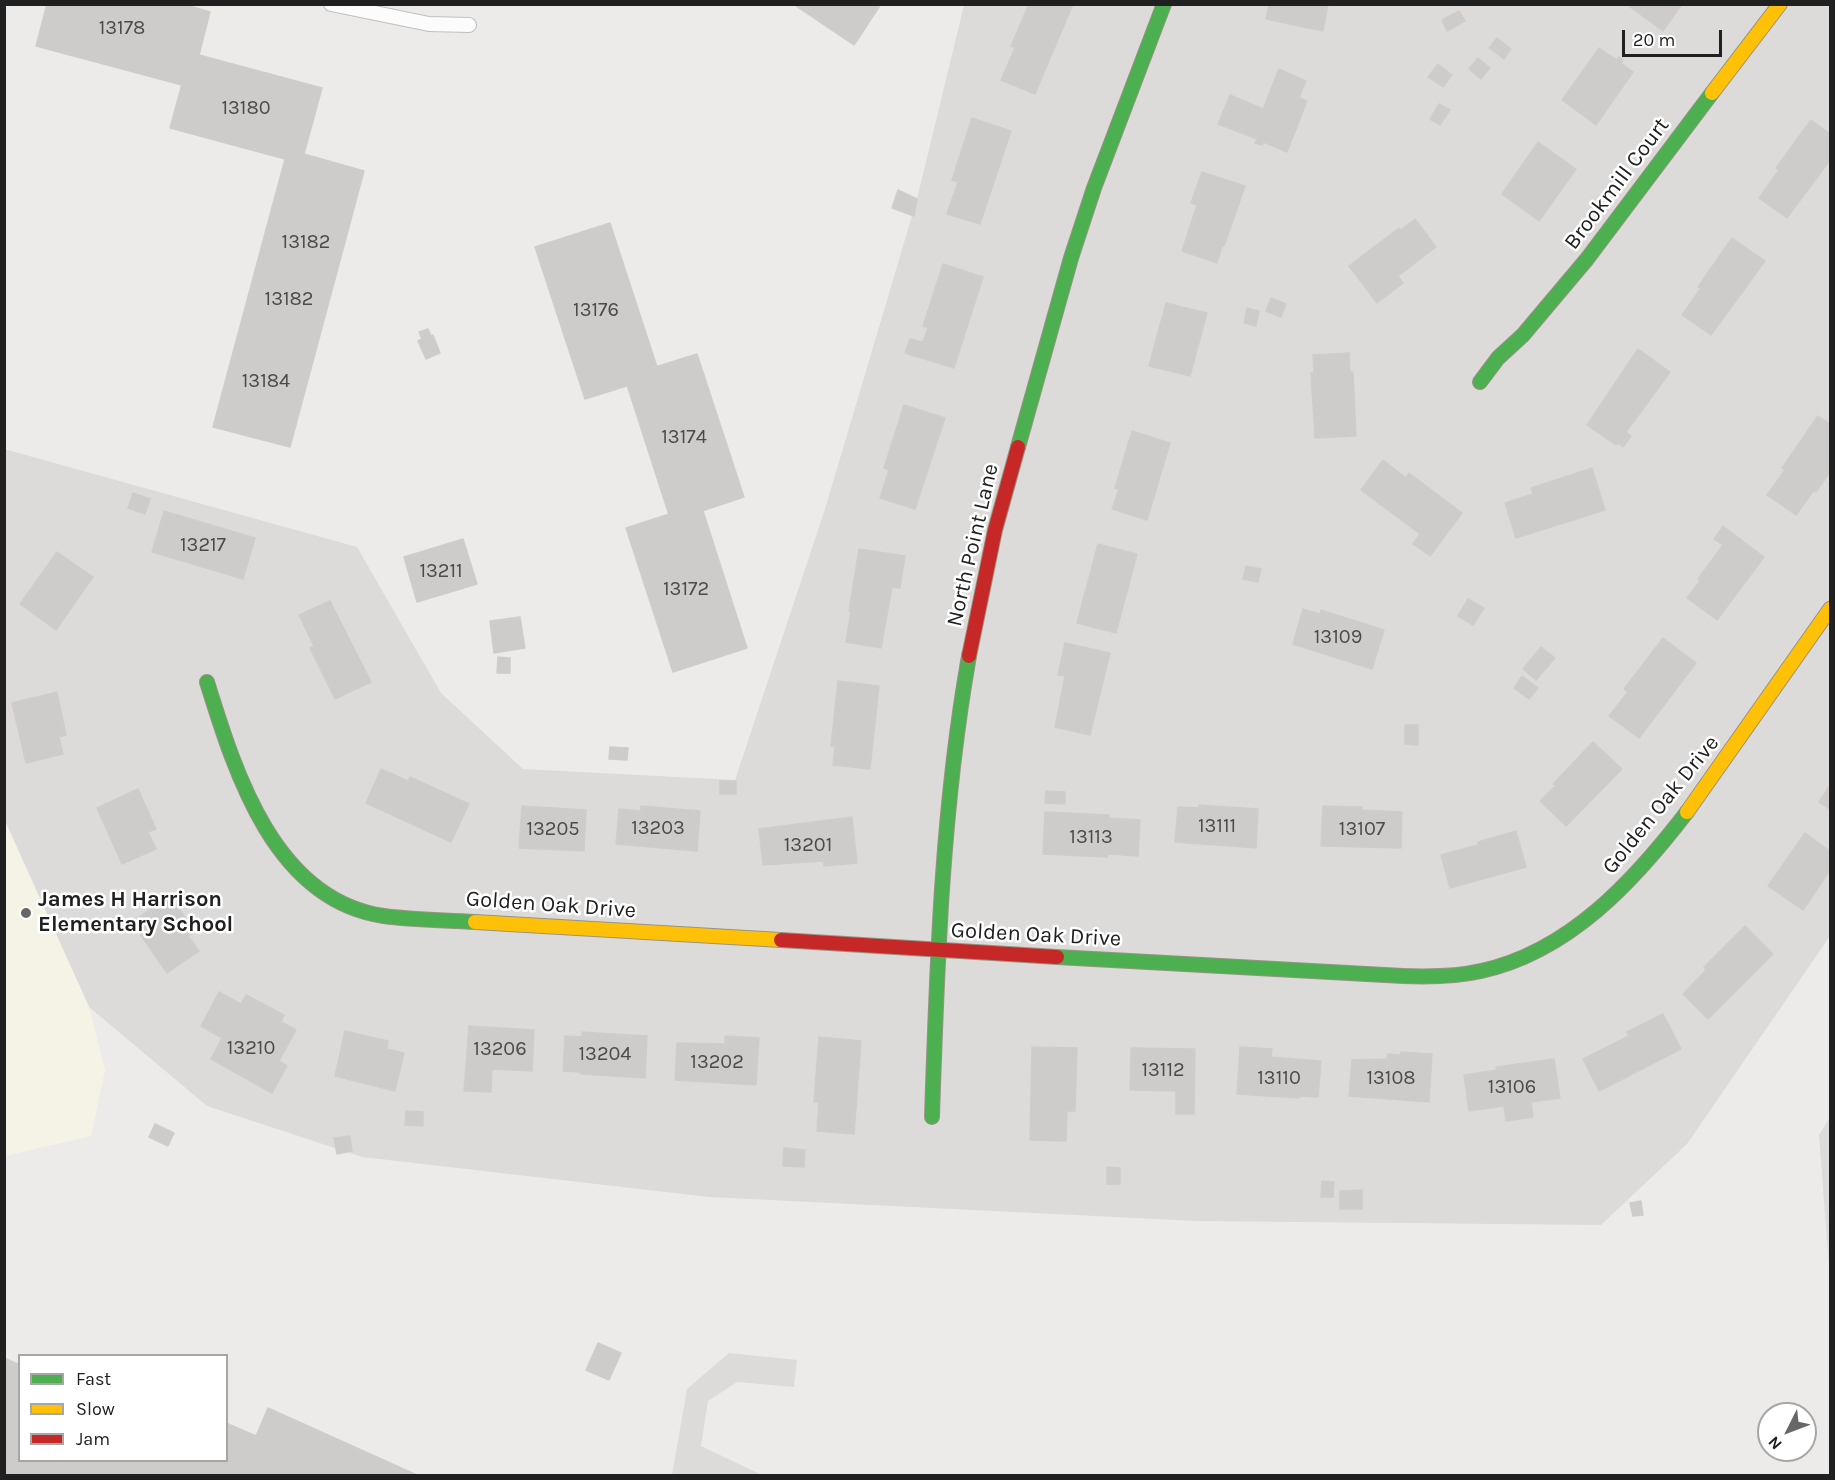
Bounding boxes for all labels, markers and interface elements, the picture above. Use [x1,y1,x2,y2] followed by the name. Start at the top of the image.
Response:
[99,16,145,40] house number: 13178
[1625,18,1726,56] scale bar
[1633,29,1675,51] text: 20 m
[221,96,271,120] house number: 13180
[1559,113,1675,255] street label: Brookmill Court
[282,230,330,254] house number: 13182
[265,287,313,311] house number: 13182
[573,298,619,322] house number: 13176
[242,369,290,393] house number: 13184
[661,425,707,449] house number: 13174
[941,461,1005,629] street label: North Point Lane
[180,533,226,557] house number: 13217
[419,559,463,583] house number: 13211
[663,577,709,601] house number: 13172
[1314,625,1362,649] house number: 13109
[1597,730,1725,880] street label: Golden Oak Drive
[1198,814,1236,838] house number: 13111
[631,816,685,840] house number: 13203
[526,817,580,841] house number: 13205
[1339,817,1385,841] house number: 13107
[1069,825,1113,849] house number: 13113
[784,833,832,857] house number: 13201
[465,886,637,924] street label: Golden Oak Drive
[38,887,233,938] place label: James H Harrison Elementary School
[19,906,33,920] marker: James H Harrison Elementary School
[950,917,1122,953] street label: Golden Oak Drive
[227,1036,275,1060] house number: 13210
[473,1037,527,1061] house number: 13206
[578,1042,632,1066] house number: 13204
[690,1050,744,1074] house number: 13202
[1141,1058,1185,1082] house number: 13112
[1257,1066,1301,1090] house number: 13110
[1366,1066,1416,1090] house number: 13108
[1488,1075,1536,1099] house number: 13106
[18,1354,228,1462] legend
[76,1368,111,1390] text: Fast
[76,1398,115,1420] text: Slow
[1757,1402,1817,1462] north arrow
[76,1428,110,1450] text: Jam
[1764,1432,1786,1454] text: N

